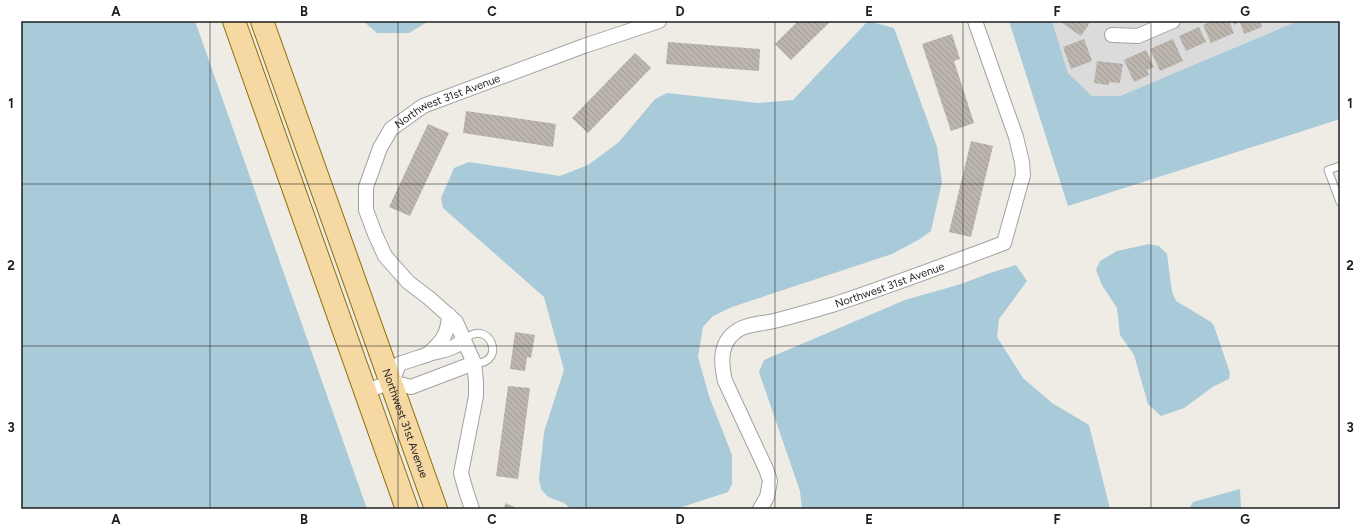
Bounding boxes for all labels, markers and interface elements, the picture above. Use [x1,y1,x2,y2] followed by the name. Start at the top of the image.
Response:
[111,4,121,19] text: A
[300,4,308,19] text: B
[487,4,497,19] text: C
[675,4,685,19] text: D
[865,4,873,19] text: E
[1053,4,1061,19] text: F
[1240,4,1250,19] text: G
[392,72,502,131] street label: Northwest 31st Avenue
[8,96,14,111] text: 1
[1347,96,1353,111] text: 1
[7,258,15,273] text: 2
[1346,258,1354,273] text: 2
[833,260,946,311] street label: Northwest 31st Avenue
[379,367,430,480] street label: Northwest 31st Avenue
[7,420,15,435] text: 3
[1346,420,1354,435] text: 3
[111,512,121,527] text: A
[300,512,308,527] text: B
[487,512,497,527] text: C
[675,512,685,527] text: D
[865,512,873,527] text: E
[1053,512,1061,527] text: F
[1240,512,1250,527] text: G

